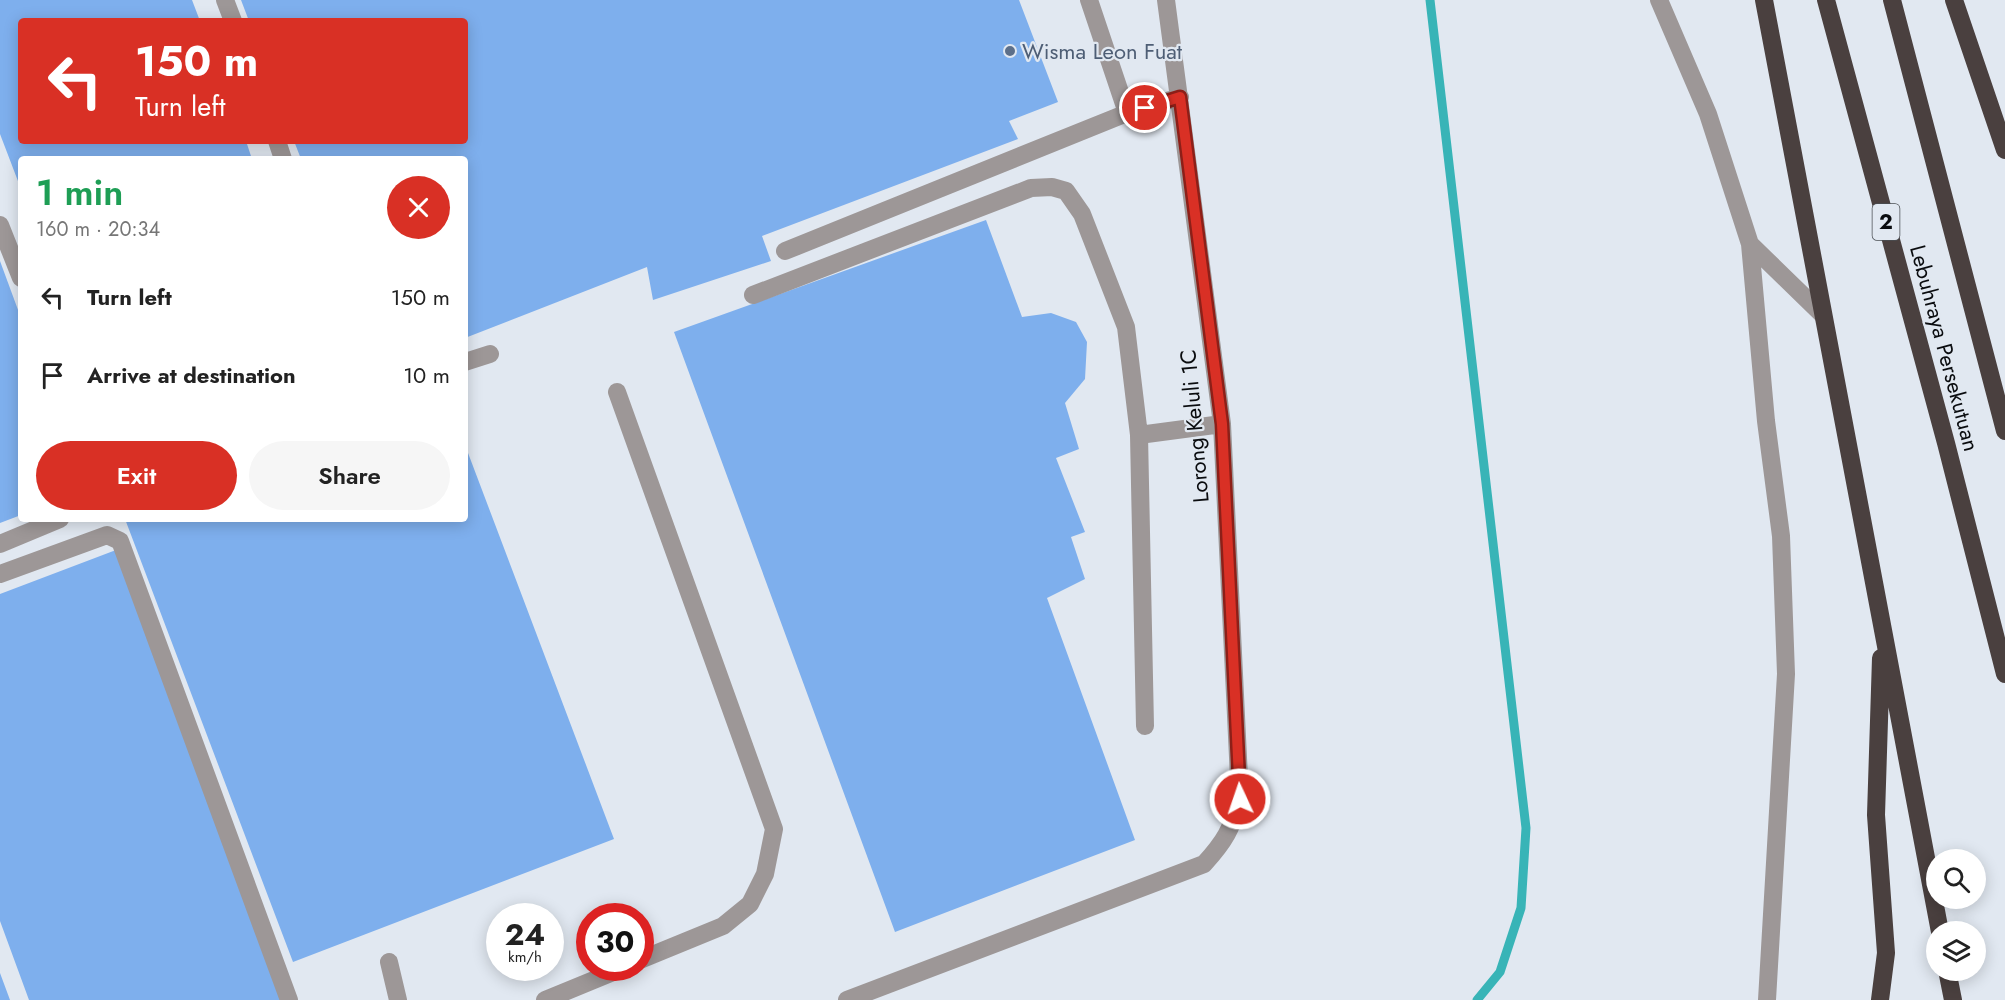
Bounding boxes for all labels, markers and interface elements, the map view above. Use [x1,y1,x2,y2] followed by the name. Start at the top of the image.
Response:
[135,31,258,92] text: 150 m
[1022,35,1183,67] place label: Wisma Leon Fuat
[36,42,114,120] icon: left
[1003,44,1017,58] marker: Wisma Leon Fuat
[1119,82,1170,133] pin
[135,87,225,126] text: Turn left
[1128,91,1161,124] icon: arrive
[36,166,123,218] text: 1 min
[387,176,450,239] button: close
[1872,204,1900,240] road number: 2
[36,215,160,244] text: 160 m · 20:34
[1902,241,1988,455] street label: Lebuhraya Persekutuan
[36,281,69,314] icon: left
[87,281,172,313] text: Turn left
[391,281,450,313] text: 150 m
[1171,348,1217,504] street label: Lorong Keluli 1C
[36,359,69,392] icon: arrive
[87,359,296,391] text: Arrive at destination
[403,359,450,391] text: 10 m
[36,441,237,510] button: Exit
[249,441,450,510] button: Share
[1208,767,1272,831] position arrow
[1926,849,1986,981] map controls
[1926,849,1986,909] button: search
[576,903,654,981] speed limit sign: 30
[505,913,545,956] text: 24
[1926,921,1986,981] button: layers
[508,946,542,968] text: km/h

